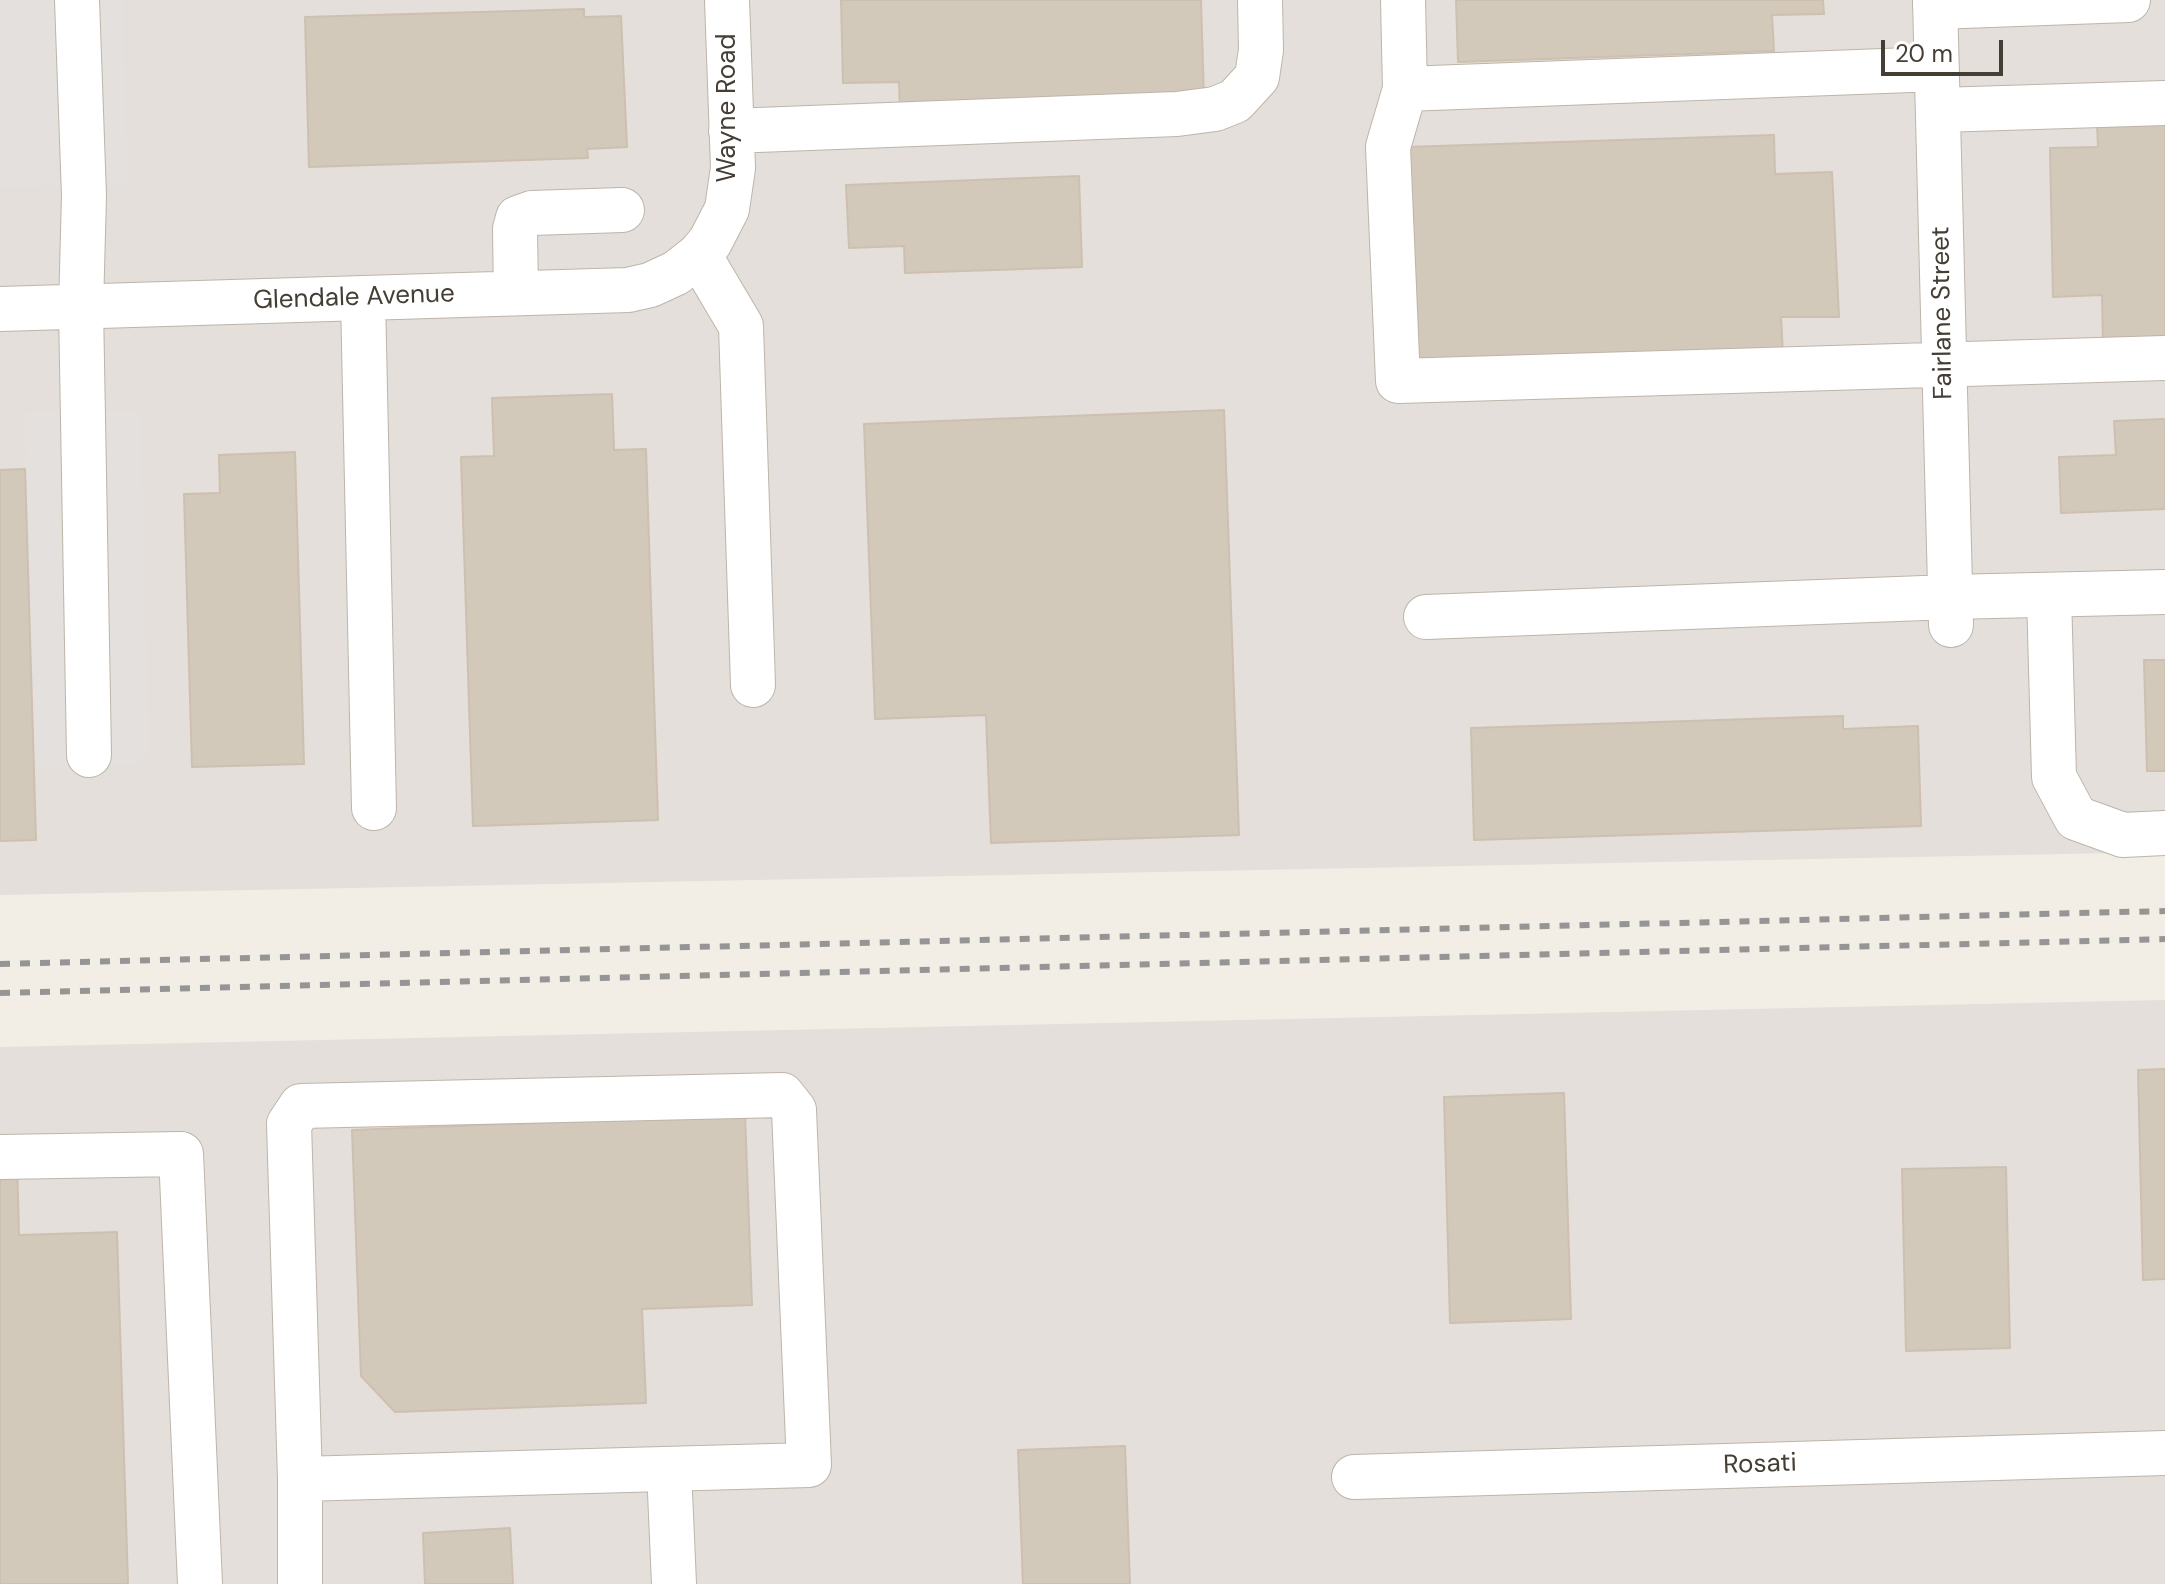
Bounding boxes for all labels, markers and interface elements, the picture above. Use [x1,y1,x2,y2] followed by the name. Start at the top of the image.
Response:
[1885,24,2007,74] scale bar
[712,33,744,183] street label: Wayne Road
[1895,38,1953,69] text: 20 m
[1926,226,1960,400] street label: Fairlane Street
[253,279,455,317] street label: Glendale Avenue
[1723,1448,1797,1482] street label: Rosati

